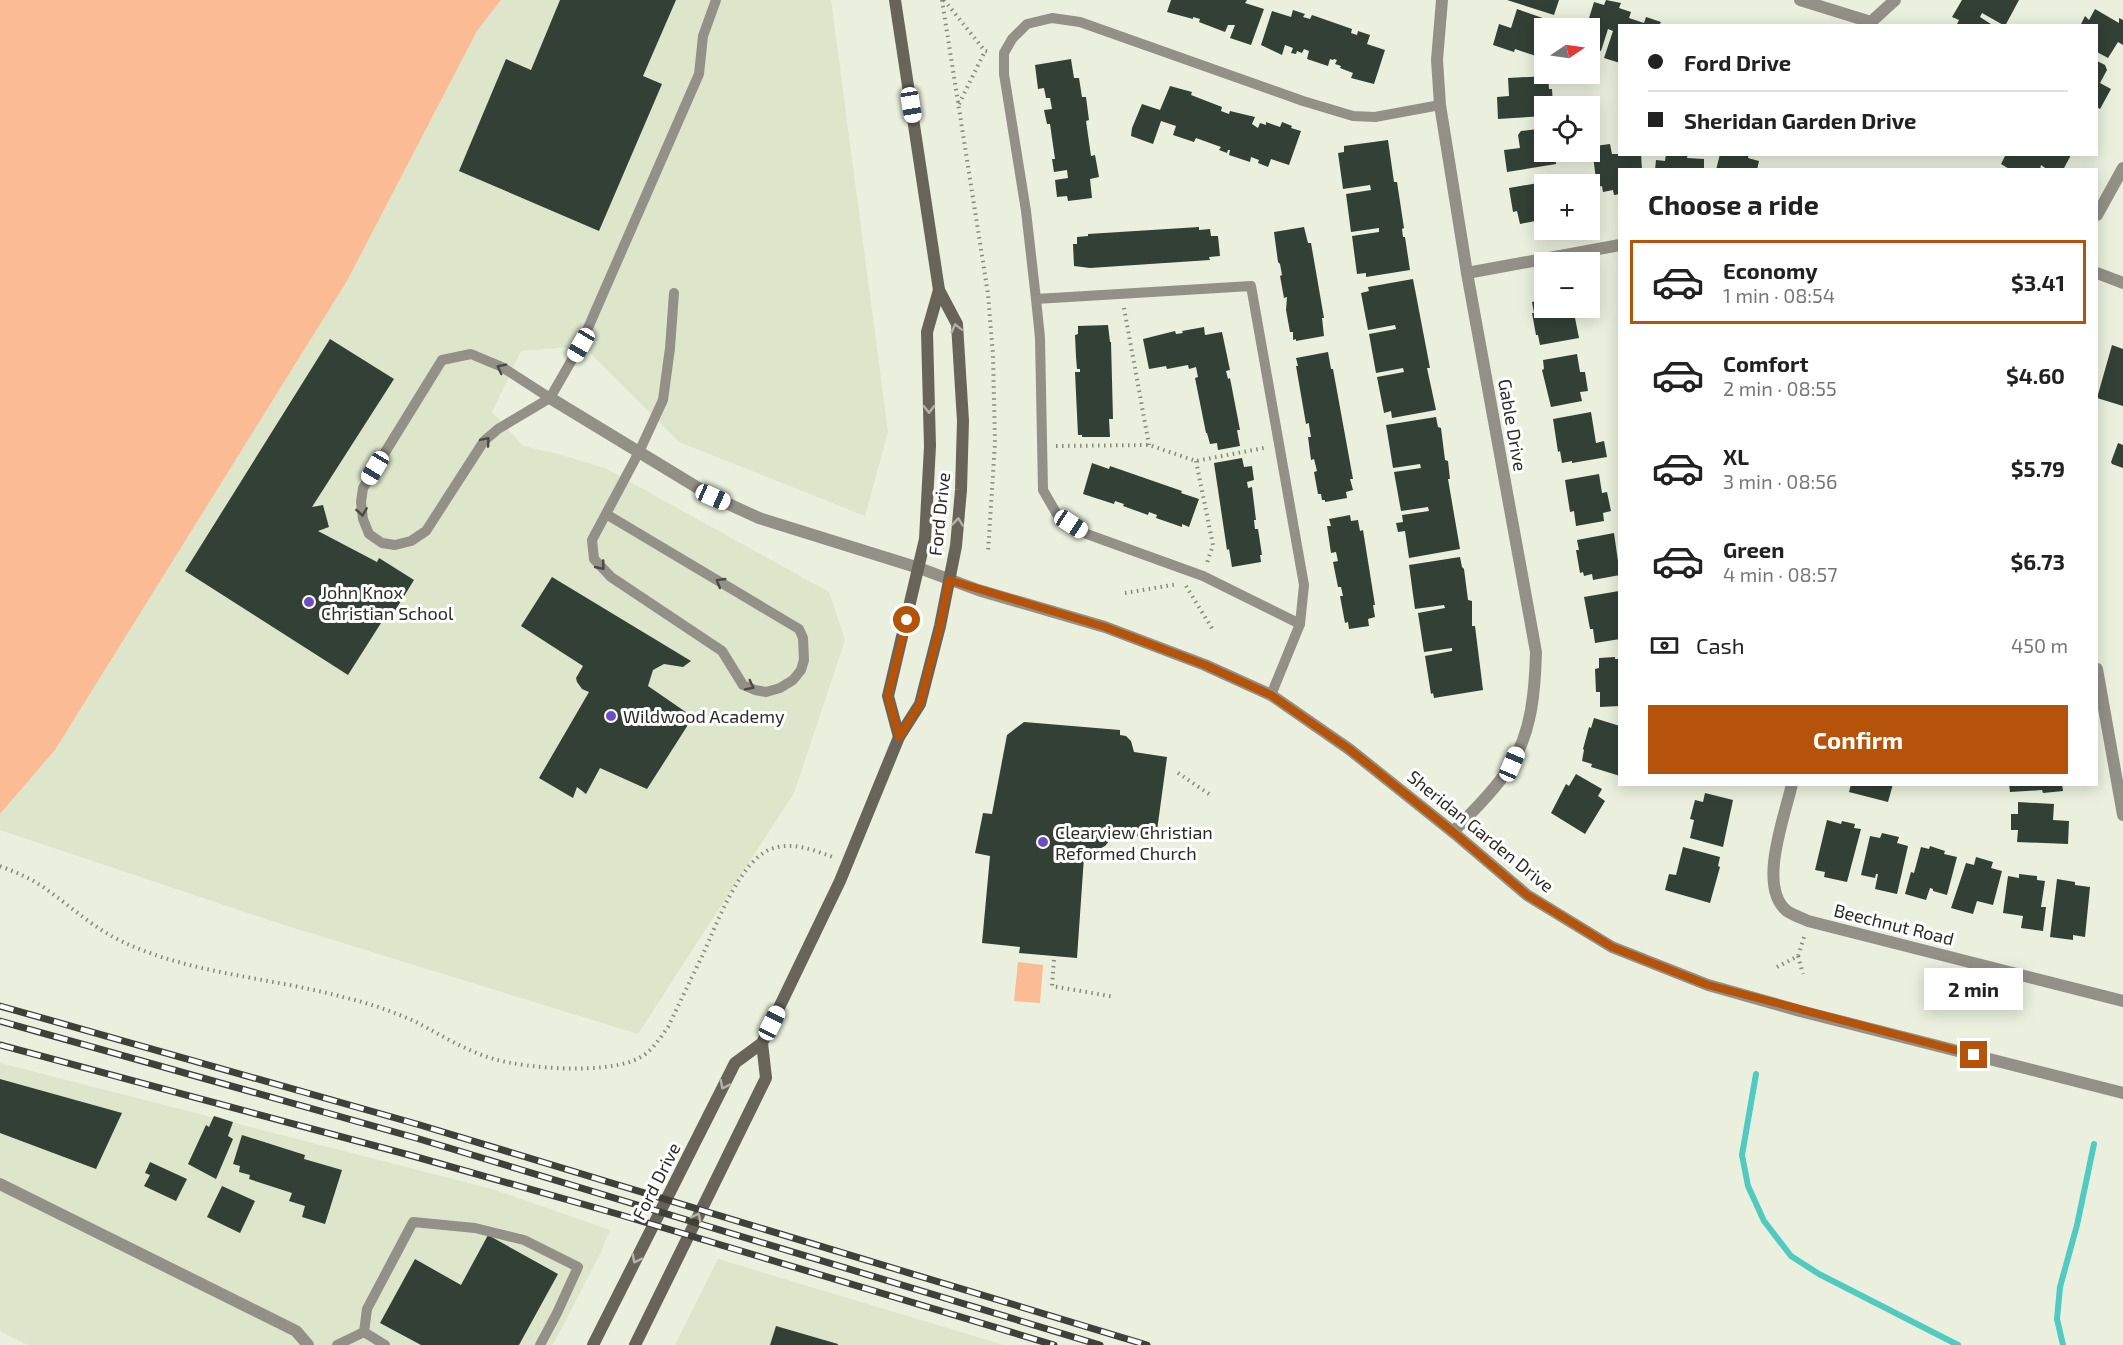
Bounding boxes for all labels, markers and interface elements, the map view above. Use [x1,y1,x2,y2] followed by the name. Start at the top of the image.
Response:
[1534,18,1600,84] north arrow
[1534,18,1600,318] map controls
[1684,49,1791,75] text: Ford Drive
[899,86,923,124] car
[1534,96,1600,162] button: locate
[1684,107,1916,133] text: Sheridan Garden Drive
[1534,174,1600,240] button: +
[1648,188,1819,220] text: Choose a ride
[1534,252,1600,318] button: −
[1651,255,1705,309] icon: car
[1723,257,1818,283] text: Economy
[2011,269,2065,295] text: $3.41
[1723,283,1835,307] text: 1 min · 08:54
[951,323,964,333] one-way arrow
[564,325,598,365] car
[1651,348,1705,402] icon: car
[1723,350,1808,376] text: Comfort
[2006,362,2065,388] text: $4.60
[496,364,507,375] one-way arrow
[1723,376,1837,400] text: 2 min · 08:55
[1494,377,1532,473] street label: Gable Drive
[923,405,935,414] one-way arrow
[479,437,490,448] one-way arrow
[1651,441,1705,495] icon: car
[1723,443,1749,469] text: XL
[358,448,392,488] car
[2011,455,2065,481] text: $5.79
[1723,469,1837,493] text: 3 min · 08:56
[924,471,954,557] street label: Ford Drive
[693,481,733,513] car
[356,507,368,516] one-way arrow
[1051,507,1091,541] car
[951,517,964,526] one-way arrow
[1651,534,1705,588] icon: car
[1723,536,1785,562] text: Green
[2011,548,2065,574] text: $6.73
[593,559,604,570] one-way arrow
[1723,562,1837,586] text: 4 min · 08:57
[716,577,726,589] one-way arrow
[321,581,454,624] place label: John Knox Christian School
[302,595,316,609] marker: John Knox Christian School
[893,606,920,633] route start
[1648,629,1681,662] icon: cash
[1696,632,1745,658] text: Cash
[2011,633,2068,657] text: 450 m
[744,679,754,690] one-way arrow
[623,705,785,727] place label: Wildwood Academy
[1648,705,2068,774] button: Confirm
[604,709,618,723] marker: Wildwood Academy
[1497,744,1527,784] car
[1403,765,1559,897] street label: Sheridan Garden Drive
[1055,821,1213,864] place label: Clearview Christian Reformed Church
[1036,835,1050,849] marker: Clearview Christian Reformed Church
[1832,898,1956,950] street label: Beechnut Road
[1924,968,2024,1010] callout: 2 min
[1948,977,1999,1001] text: 2 min
[756,1003,788,1043] car
[1960,1041,1987,1068] route end
[720,1079,731,1090] one-way arrow
[627,1139,685,1223] street label: Ford Drive
[689,1212,701,1223] one-way arrow
[632,1253,644,1264] one-way arrow

